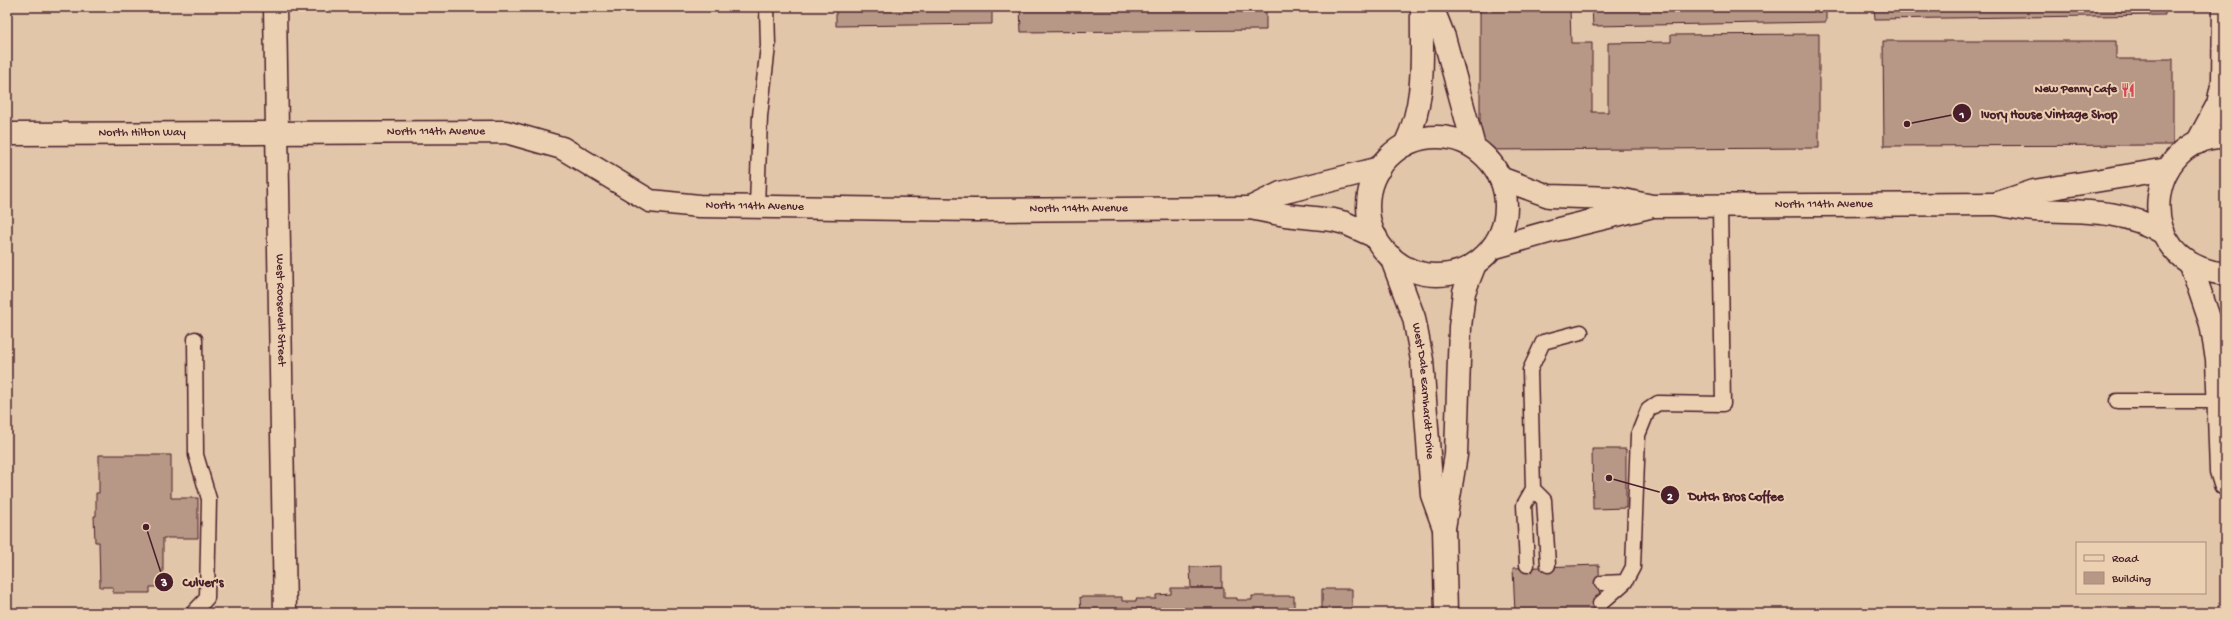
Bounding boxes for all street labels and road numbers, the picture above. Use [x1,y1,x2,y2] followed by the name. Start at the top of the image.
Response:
[387,125,486,139] street label: North 114th Avenue
[98,126,186,141] street label: North Hilton Way
[1775,198,1874,212] street label: North 114th Avenue
[706,199,805,215] street label: North 114th Avenue
[1030,202,1129,217] street label: North 114th Avenue
[272,254,288,367] street label: West Roosevelt Street
[1408,322,1436,461] street label: West Dale Earnhardt Drive

